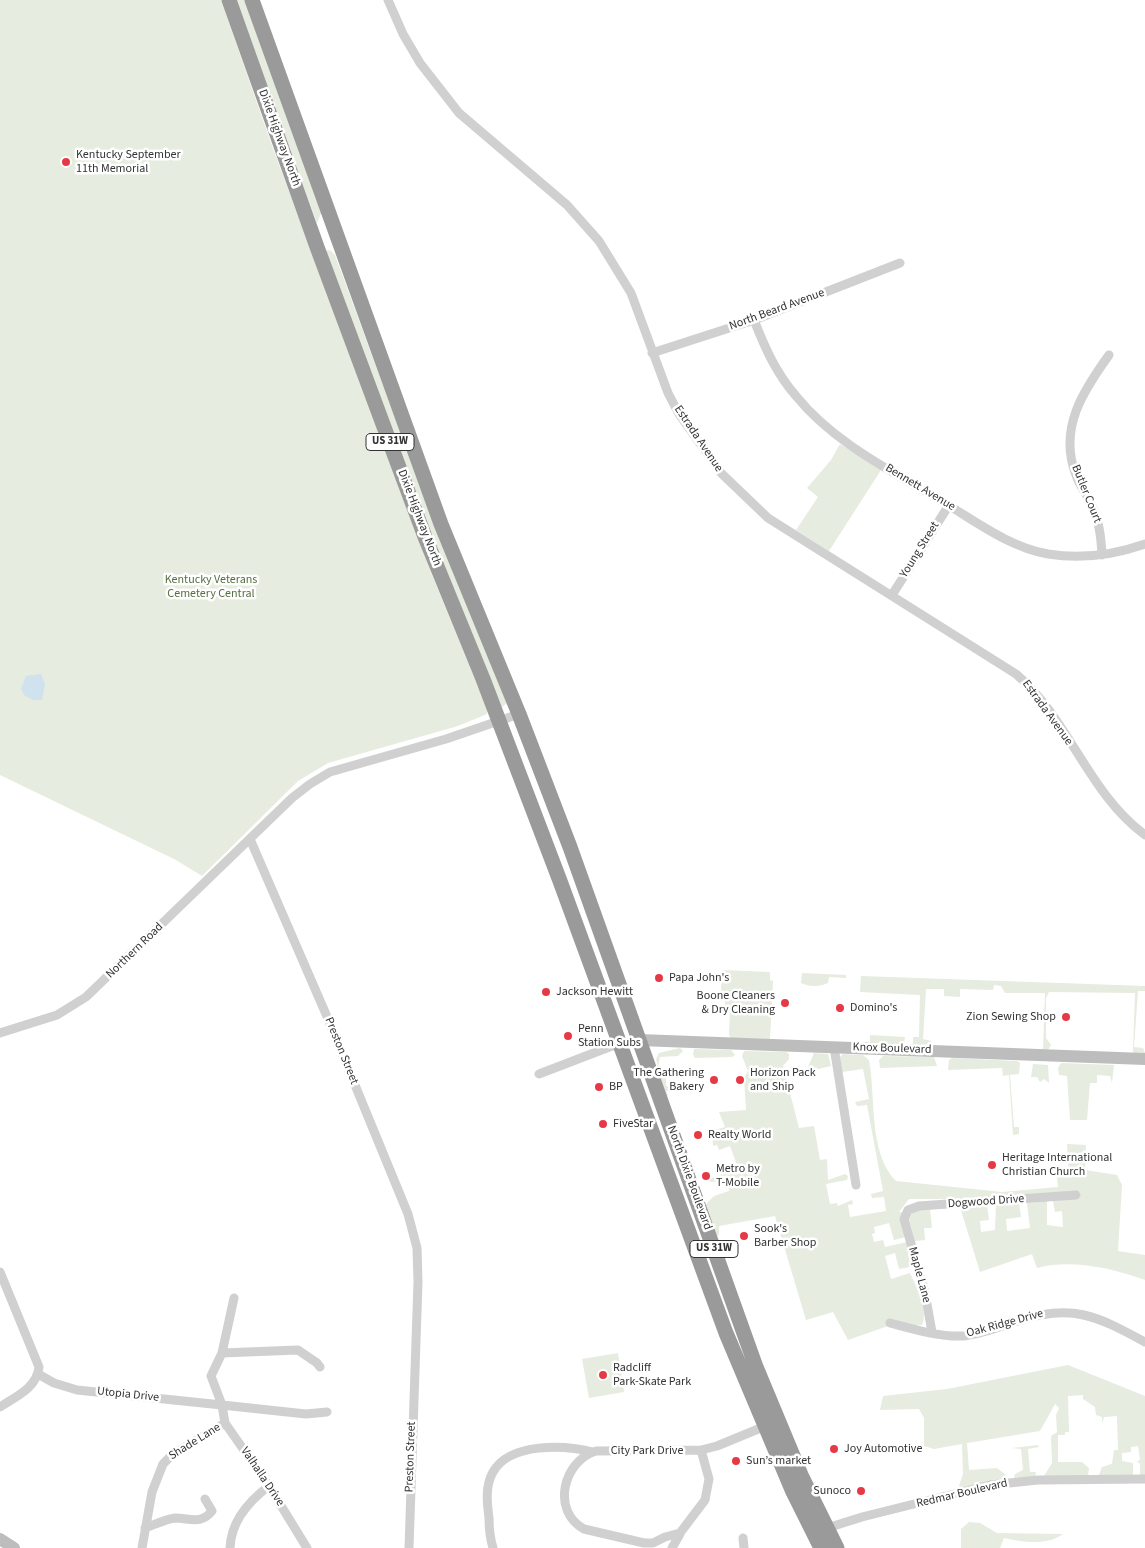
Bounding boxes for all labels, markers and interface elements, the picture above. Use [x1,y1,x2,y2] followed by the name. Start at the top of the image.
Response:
[255,88,303,188] street label: Dixie Highway North
[76,148,181,176] place label: Kentucky September 11th Memorial
[60,156,72,168] marker: Kentucky September 11th Memorial
[727,286,827,334] street label: North Beard Avenue
[670,403,726,475] street label: Estrada Avenue
[366,434,414,451] road number: US 31W
[882,461,958,515] street label: Bennett Avenue
[1068,463,1104,525] street label: Butler Court
[394,468,444,568] street label: Dixie Highway North
[897,519,943,581] street label: Young Street
[165,573,257,601] park label: Kentucky Veterans Cemetery Central
[1018,678,1076,748] street label: Estrada Avenue
[103,920,167,982] street label: Northern Road
[669,971,729,985] place label: Papa John's
[653,972,665,984] marker: Papa John's
[556,985,633,999] place label: Jackson Hewitt
[540,986,552,998] marker: Jackson Hewitt
[697,989,775,1017] place label: Boone Cleaners & Dry Cleaning
[779,997,791,1009] marker: Boone Cleaners & Dry Cleaning
[850,1001,897,1015] place label: Domino's
[834,1002,846,1014] marker: Domino's
[966,1010,1056,1024] place label: Zion Sewing Shop
[1060,1011,1072,1023] marker: Zion Sewing Shop
[321,1015,361,1087] street label: Preston Street
[578,1022,641,1050] place label: Penn Station Subs
[562,1030,574,1042] marker: Penn Station Subs
[852,1040,932,1058] street label: Knox Boulevard
[633,1066,704,1094] place label: The Gathering Bakery
[750,1066,816,1094] place label: Horizon Pack and Ship
[708,1074,720,1086] marker: The Gathering Bakery
[734,1074,746,1086] marker: Horizon Pack and Ship
[609,1080,623,1094] place label: BP
[593,1081,605,1093] marker: BP
[613,1117,653,1131] place label: FiveStar
[597,1118,609,1130] marker: FiveStar
[663,1124,715,1232] street label: North Dixie Boulevard
[708,1128,771,1142] place label: Realty World
[692,1129,704,1141] marker: Realty World
[1002,1151,1112,1179] place label: Heritage International Christian Church
[986,1159,998,1171] marker: Heritage International Christian Church
[716,1162,760,1190] place label: Metro by T-Mobile
[700,1170,712,1182] marker: Metro by T-Mobile
[947,1192,1025,1212] street label: Dogwood Drive
[754,1222,817,1250] place label: Sook's Barber Shop
[738,1230,750,1242] marker: Sook's Barber Shop
[690,1240,738,1258] road number: US 31W
[905,1245,933,1305] street label: Maple Lane
[965,1307,1045,1341] street label: Oak Ridge Drive
[613,1361,691,1389] place label: Radcliff Park-Skate Park
[597,1369,609,1381] marker: Radcliff Park-Skate Park
[96,1385,160,1405] street label: Utopia Drive
[166,1420,224,1464] street label: Shade Lane
[403,1421,419,1493] street label: Preston Street
[844,1442,922,1456] place label: Joy Automotive
[828,1443,840,1455] marker: Joy Automotive
[611,1444,683,1458] street label: City Park Drive
[237,1445,287,1509] street label: Valhalla Drive
[746,1454,811,1468] place label: Sun’s market
[730,1455,742,1467] marker: Sun’s market
[915,1477,1009,1511] street label: Redmar Boulevard
[813,1484,851,1498] place label: Sunoco
[855,1485,867,1497] marker: Sunoco

